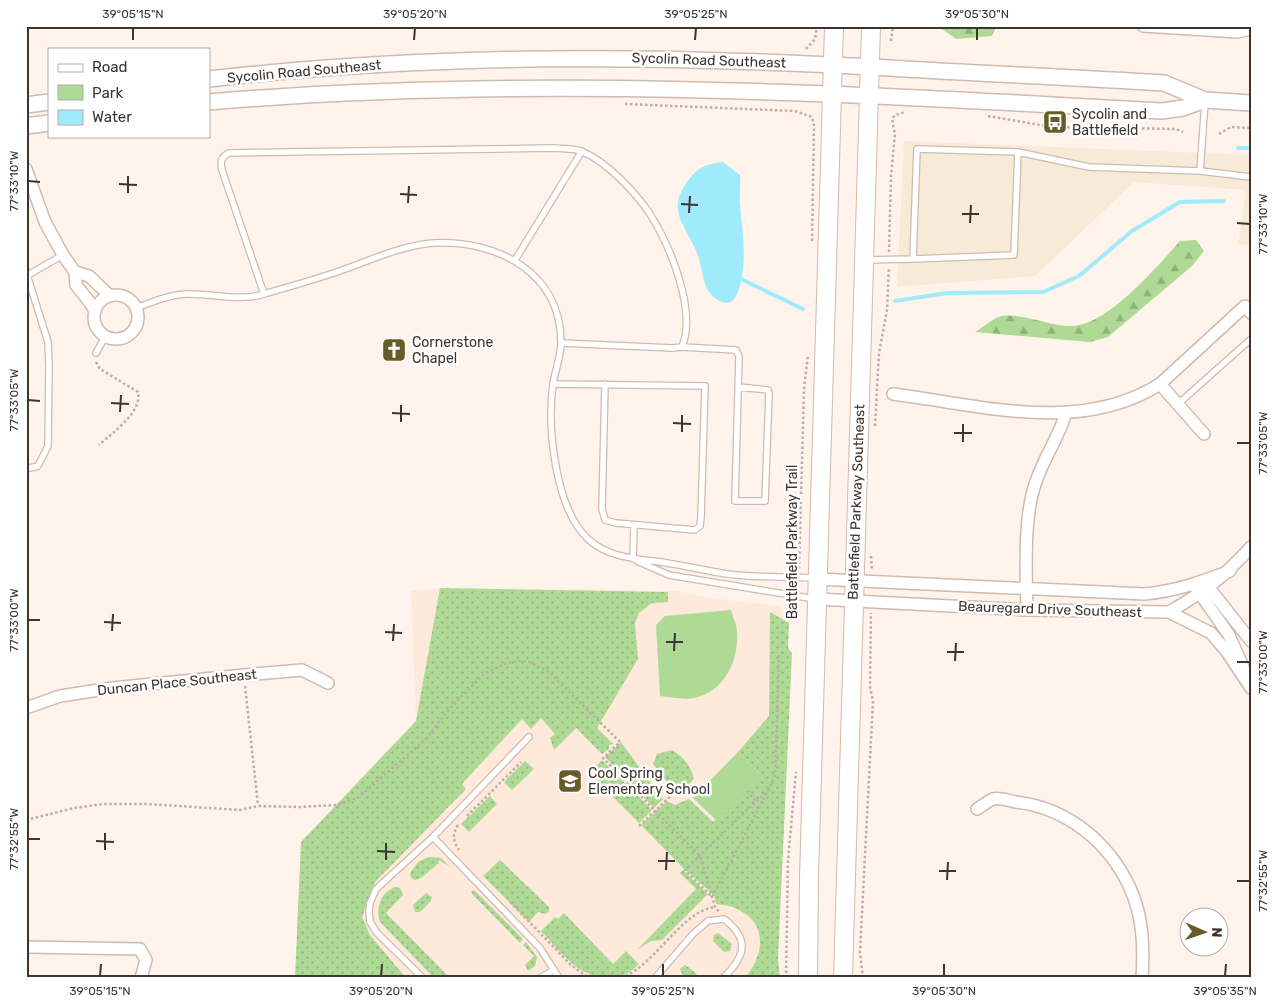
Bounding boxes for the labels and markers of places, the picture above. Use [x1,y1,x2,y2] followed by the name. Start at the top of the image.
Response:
[1072,106,1147,139] place label: Sycolin and Battlefield
[1042,109,1068,135] bus stop icon: Sycolin and Battlefield
[412,334,493,367] place label: Cornerstone Chapel
[381,337,407,363] church icon: Cornerstone Chapel
[588,765,710,798] place label: Cool Spring Elementary School
[557,768,583,794] school or university icon: Cool Spring Elementary School

